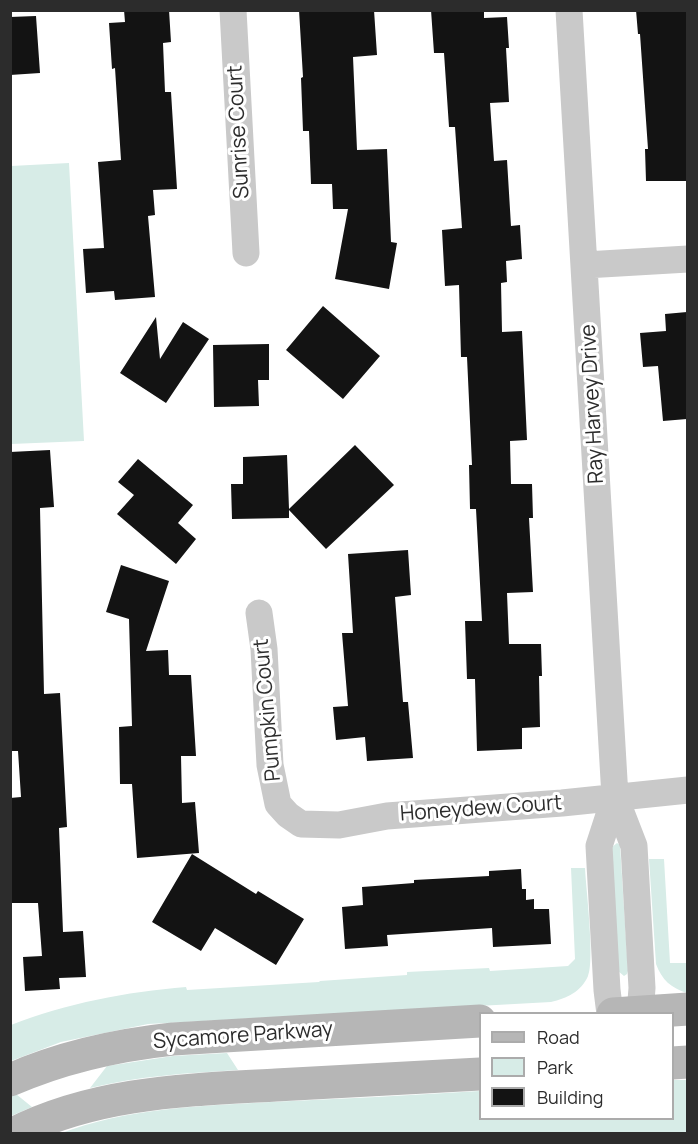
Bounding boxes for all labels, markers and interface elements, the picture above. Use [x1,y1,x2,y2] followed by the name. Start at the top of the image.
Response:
[223,65,255,199] street label: Sunrise Court
[576,324,610,484] street label: Ray Harvey Drive
[249,638,287,782] street label: Pumpkin Court
[399,791,563,827] street label: Honeydew Court
[479,1012,674,1120] legend
[152,1017,334,1055] street label: Sycamore Parkway
[537,1025,580,1049] text: Road
[537,1055,573,1079] text: Park
[537,1085,603,1109] text: Building

